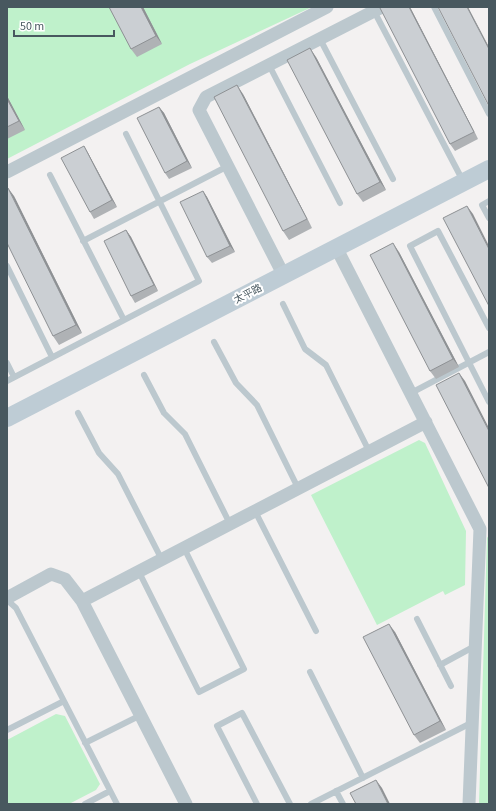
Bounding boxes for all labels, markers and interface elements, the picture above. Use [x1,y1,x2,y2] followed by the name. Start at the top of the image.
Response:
[14,12,114,38] scale bar
[20,18,44,35] text: 50 m
[231,281,265,307] street label: 太平路

